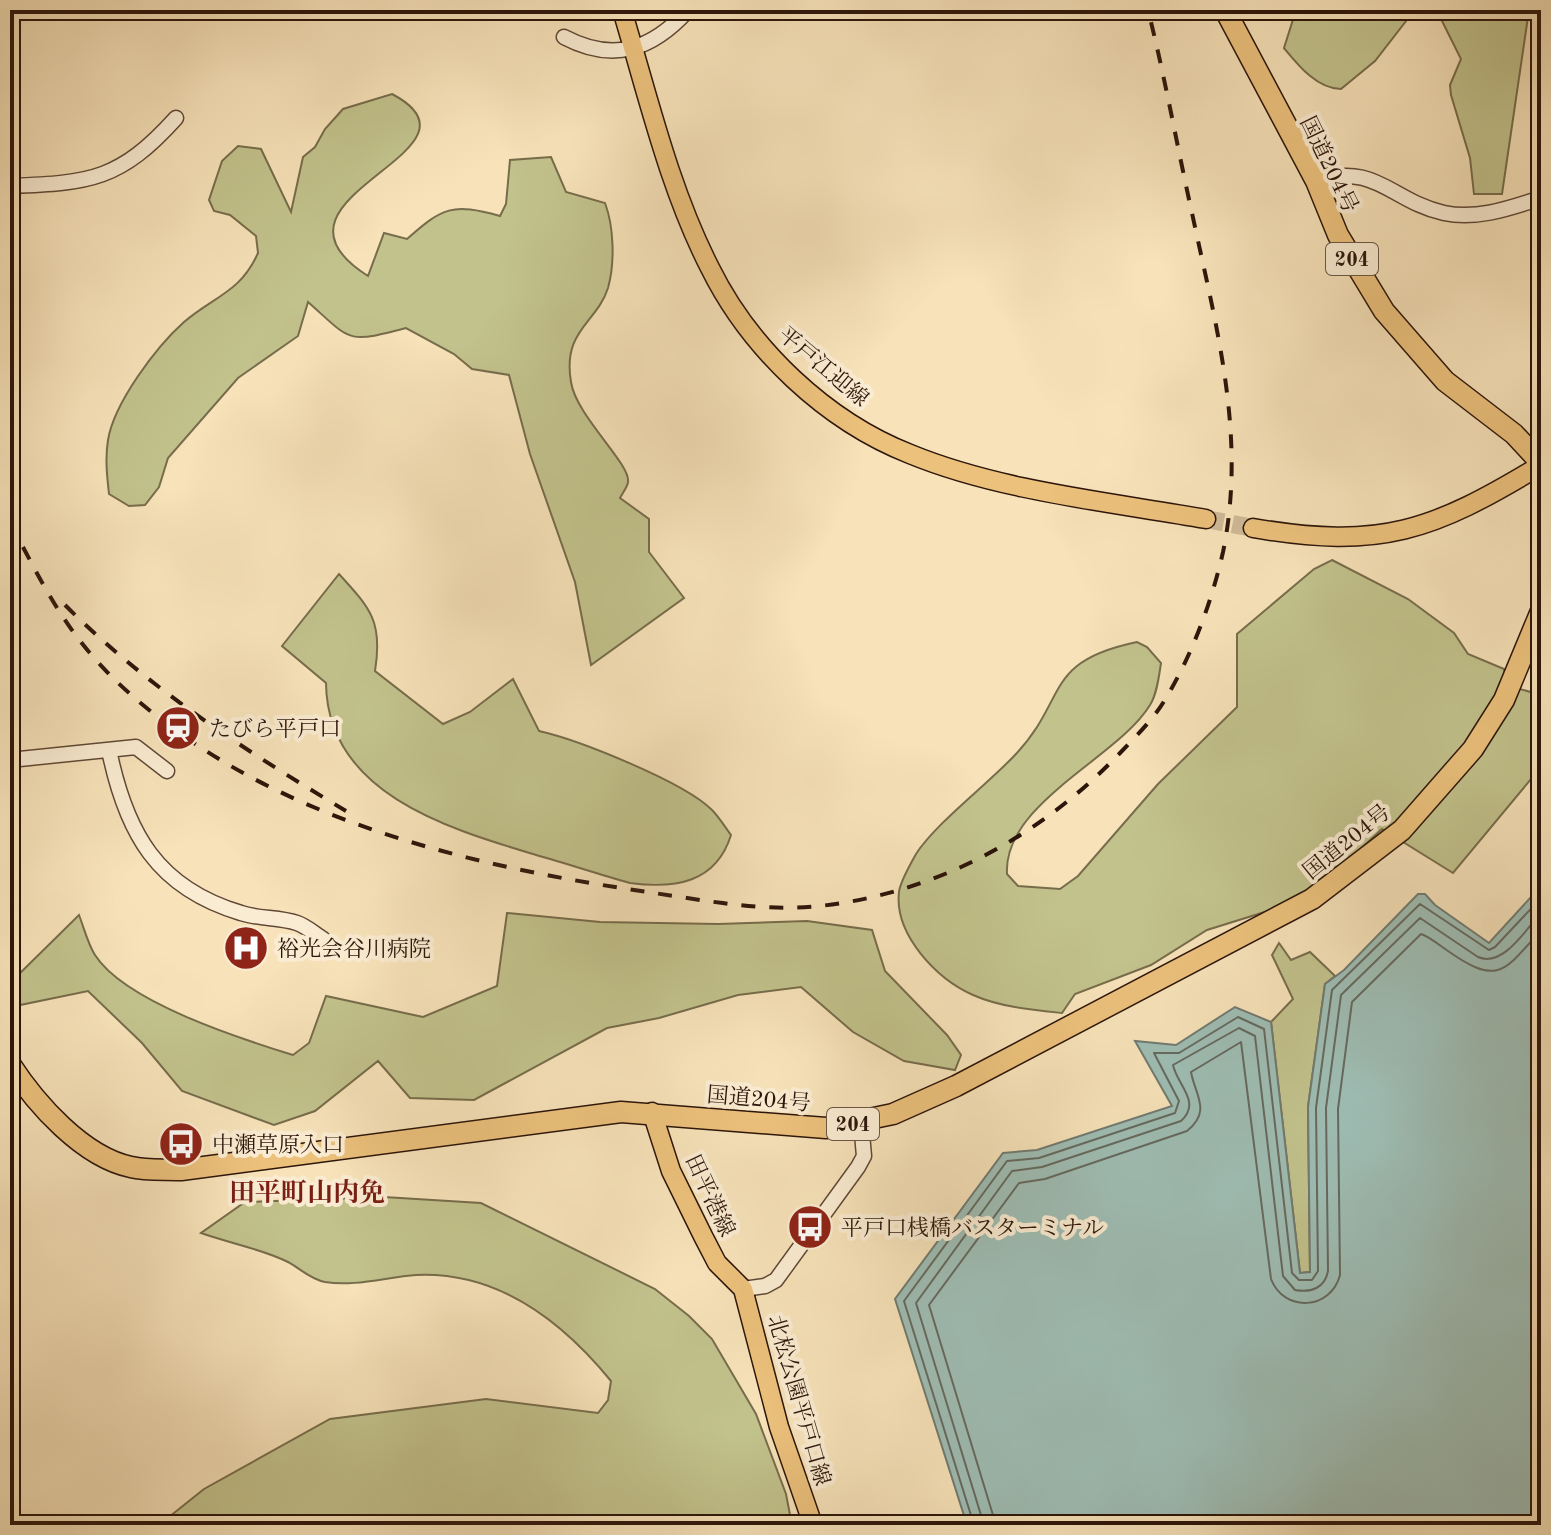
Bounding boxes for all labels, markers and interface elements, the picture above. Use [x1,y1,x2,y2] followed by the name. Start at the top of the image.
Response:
[1295,112,1363,217] street label: 国道204号
[1326,243,1378,275] road number: 204
[774,322,873,411] street label: 平戸江迎線
[154,704,202,752] station icon: たびら平戸口
[209,717,341,741] place label: たびら平戸口
[1299,800,1395,884] street label: 国道204号
[222,924,270,972] hospital icon: 裕光会谷川病院
[277,937,431,961] place label: 裕光会谷川病院
[706,1082,812,1115] street label: 国道204号
[827,1108,879,1140] road number: 204
[157,1120,205,1168] bus stop icon: 中瀬草原入口
[212,1133,344,1157] place label: 中瀬草原入口
[681,1150,740,1240] street label: 田平港線
[229,1178,385,1207] district label: 田平町山内免
[786,1203,834,1251] bus stop icon: 平戸口桟橋バスターミナル
[841,1216,1104,1240] place label: 平戸口桟橋バスターミナル
[763,1312,835,1488] street label: 北松公園平戸口線

